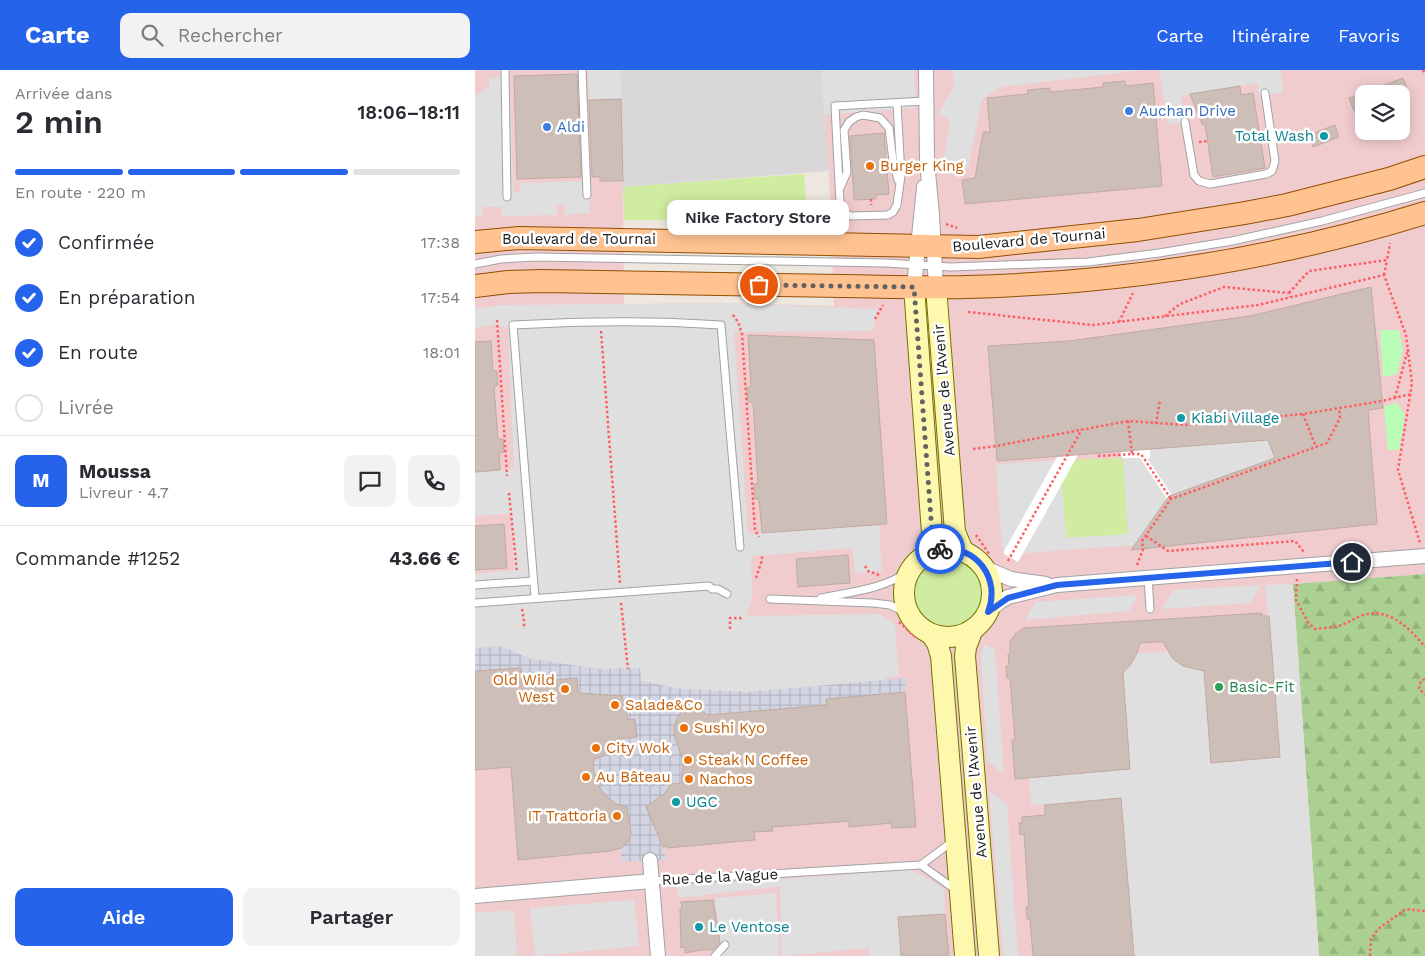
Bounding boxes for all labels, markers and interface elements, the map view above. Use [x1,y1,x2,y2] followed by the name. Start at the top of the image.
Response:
[120,13,470,58] search box
[25,21,90,49] text: Carte
[138,21,166,49] icon: search
[178,24,283,47] text: Rechercher
[1156,25,1204,46] text: Carte
[1232,25,1310,46] text: Itinéraire
[1338,25,1400,46] text: Favoris
[15,84,113,103] text: Arrivée dans
[1355,85,1410,140] map controls
[1355,85,1410,140] button: layers
[357,101,460,124] text: 18:06–18:11
[1139,102,1236,120] place label: Auchan Drive
[15,103,103,141] text: 2 min
[1123,105,1135,117] marker: Auchan Drive
[557,118,585,136] place label: Aldi
[541,121,553,133] marker: Aldi
[1235,127,1314,145] place label: Total Wash
[1318,130,1330,142] marker: Total Wash
[880,157,963,175] place label: Burger King
[864,160,876,172] marker: Burger King
[15,183,146,202] text: En route · 220 m
[668,200,850,235] callout: Nike Factory Store
[685,208,831,227] text: Nike Factory Store
[952,224,1106,256] street label: Boulevard de Tournai
[15,229,43,257] icon: check
[502,230,656,248] street label: Boulevard de Tournai
[58,231,154,254] text: Confirmée
[421,233,460,252] text: 17:38
[738,264,780,306] pin
[745,271,773,299] icon: bag
[15,284,43,312] icon: check
[58,286,195,309] text: En préparation
[421,288,460,307] text: 17:54
[929,323,959,457] street label: Avenue de l'Avenir
[15,339,43,367] icon: check
[58,341,138,364] text: En route
[423,343,460,362] text: 18:01
[58,396,114,419] text: Livrée
[1191,409,1279,427] place label: Kiabi Village
[1175,412,1187,424] marker: Kiabi Village
[344,455,396,507] button: chat
[408,455,460,507] button: phone
[79,460,151,483] text: Moussa
[32,469,50,492] text: M
[79,483,169,502] text: Livreur · 4.7
[915,524,965,574] courier
[926,535,954,563] icon: bike
[1331,541,1373,583] pin
[15,547,180,570] text: Commande #1252
[389,547,460,570] text: 43.66 €
[1338,548,1366,576] icon: home
[493,671,556,706] place label: Old Wild West
[1229,678,1295,696] place label: Basic-Fit
[1213,681,1225,693] marker: Basic-Fit
[559,683,571,695] marker: Old Wild West
[625,696,703,714] place label: Salade&Co
[609,699,621,711] marker: Salade&Co
[694,719,765,737] place label: Sushi Kyo
[678,722,690,734] marker: Sushi Kyo
[961,725,991,859] street label: Avenue de l'Avenir
[606,739,671,757] place label: City Wok
[590,742,602,754] marker: City Wok
[698,751,809,769] place label: Steak N Coffee
[682,754,694,766] marker: Steak N Coffee
[596,768,671,786] place label: Au Bâteau
[699,770,753,788] place label: Nachos
[580,771,592,783] marker: Au Bâteau
[683,773,695,785] marker: Nachos
[686,793,718,811] place label: UGC
[670,796,682,808] marker: UGC
[528,807,608,825] place label: IT Trattoria
[611,810,623,822] marker: IT Trattoria
[661,865,779,889] street label: Rue de la Vague
[15,888,233,946] button: Aide
[243,888,460,946] button: Partager
[709,918,790,936] place label: Le Ventose
[693,921,705,933] marker: Le Ventose

